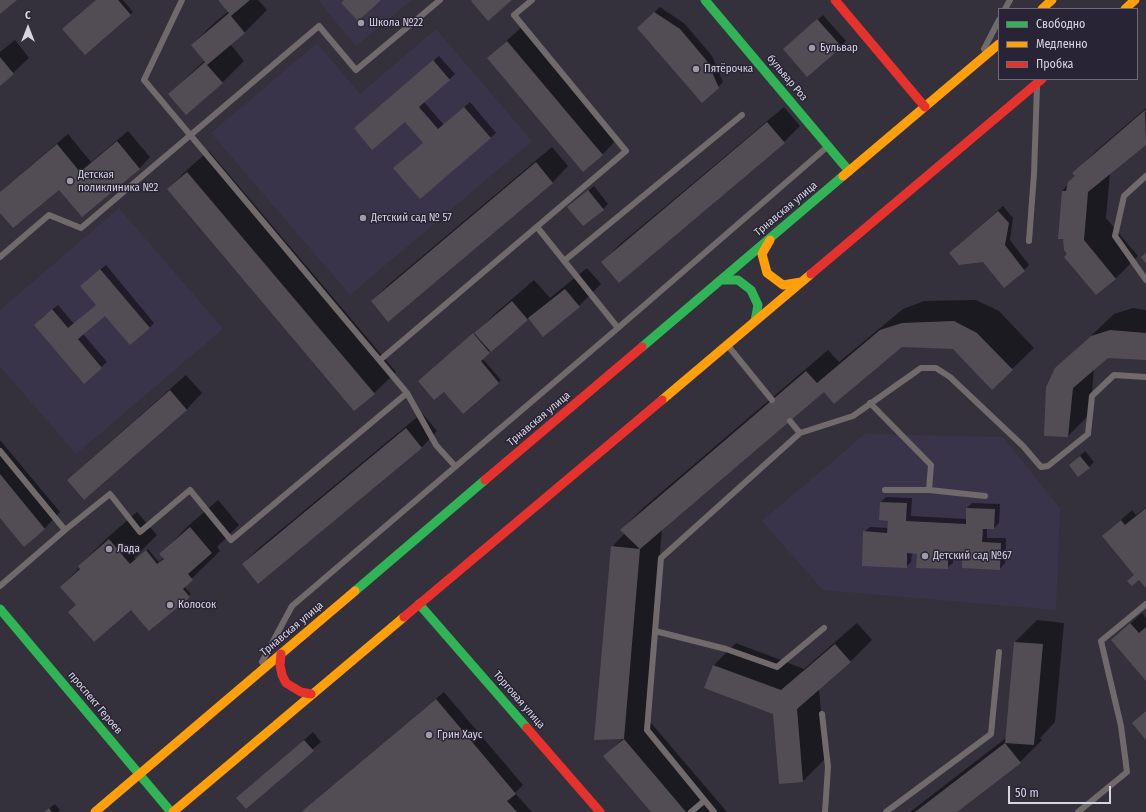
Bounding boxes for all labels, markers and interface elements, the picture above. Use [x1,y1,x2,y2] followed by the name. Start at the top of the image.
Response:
[8,8,48,48] north arrow
[998,8,1138,80] legend
[25,9,31,22] text: С
[369,16,423,30] place label: Школа №22
[1036,17,1085,31] text: Свободно
[356,18,366,28] marker: Школа №22
[1036,37,1088,51] text: Медленно
[820,41,858,55] place label: Бульвар
[807,43,817,53] marker: Бульвар
[764,52,810,104] street label: бульвар Роз
[1036,57,1074,71] text: Пробка
[704,62,753,76] place label: Пятёрочка
[691,64,701,74] marker: Пятёрочка
[78,168,158,194] place label: Детская поликлиника №2
[65,176,75,186] marker: Детская поликлиника №2
[752,179,820,239] street label: Трнавская улица
[371,211,452,225] place label: Детский сад № 57
[358,213,368,223] marker: Детский сад № 57
[505,389,573,449] street label: Трнавская улица
[117,542,140,556] place label: Лада
[104,544,114,554] marker: Лада
[933,549,1012,563] place label: Детский сад №67
[920,551,930,561] marker: Детский сад №67
[178,598,216,612] place label: Колосок
[258,599,326,659] street label: Трнавская улица
[165,600,175,610] marker: Колосок
[490,668,548,732] street label: Торговая улица
[65,669,125,737] street label: проспект Героев
[437,728,482,742] place label: Грин Хаус
[424,730,434,740] marker: Грин Хаус
[1010,778,1113,804] scale bar
[1015,786,1039,800] text: 50 m

